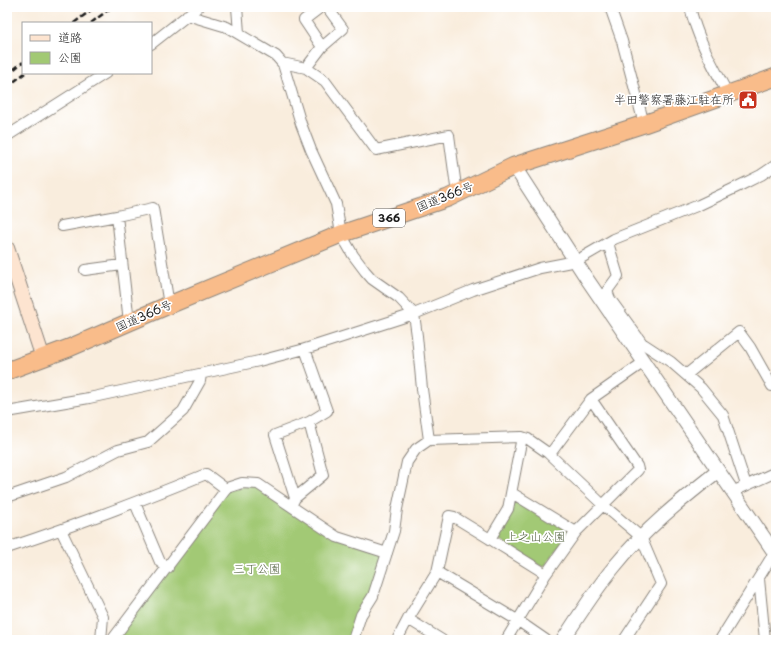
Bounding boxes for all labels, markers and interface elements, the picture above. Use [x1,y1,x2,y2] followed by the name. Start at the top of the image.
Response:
[22,22,152,74] legend
[58,28,82,46] text: 道路
[58,48,82,66] text: 公園
[737,89,759,111] public building icon: 半田警察署藤江駐在所
[614,90,734,108] place label: 半田警察署藤江駐在所
[413,176,476,216] street label: 国道366号
[373,209,405,227] road number: 366
[112,295,175,336] street label: 国道366号
[506,527,566,545] park label: 上之山公園
[233,559,281,577] park label: 三丁公園

